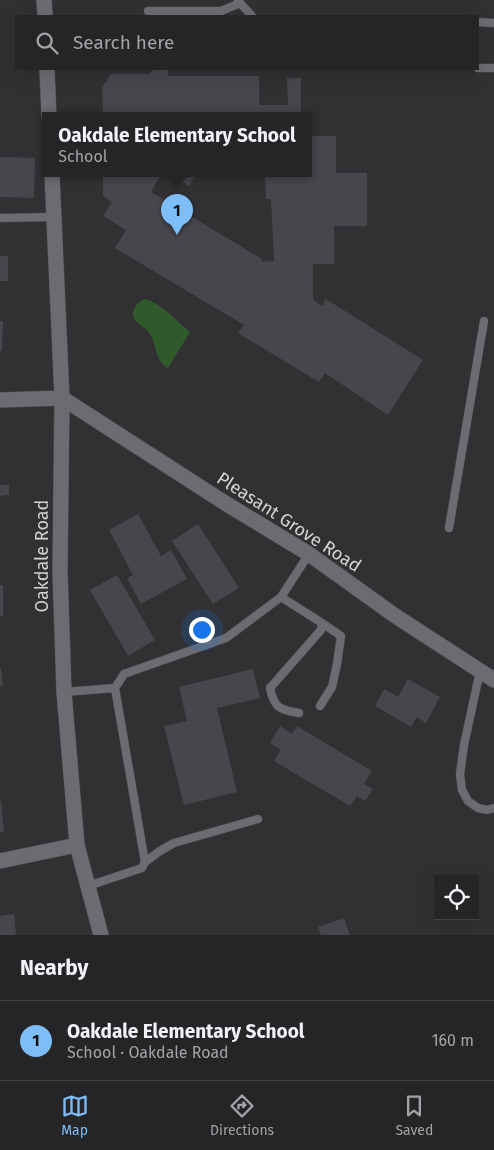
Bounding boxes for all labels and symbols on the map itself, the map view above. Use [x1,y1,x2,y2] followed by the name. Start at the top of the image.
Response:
[161,194,193,235] pin: 1
[213,467,365,577] street label: Pleasant Grove Road
[31,500,53,612] street label: Oakdale Road
[189,617,215,643] your location

